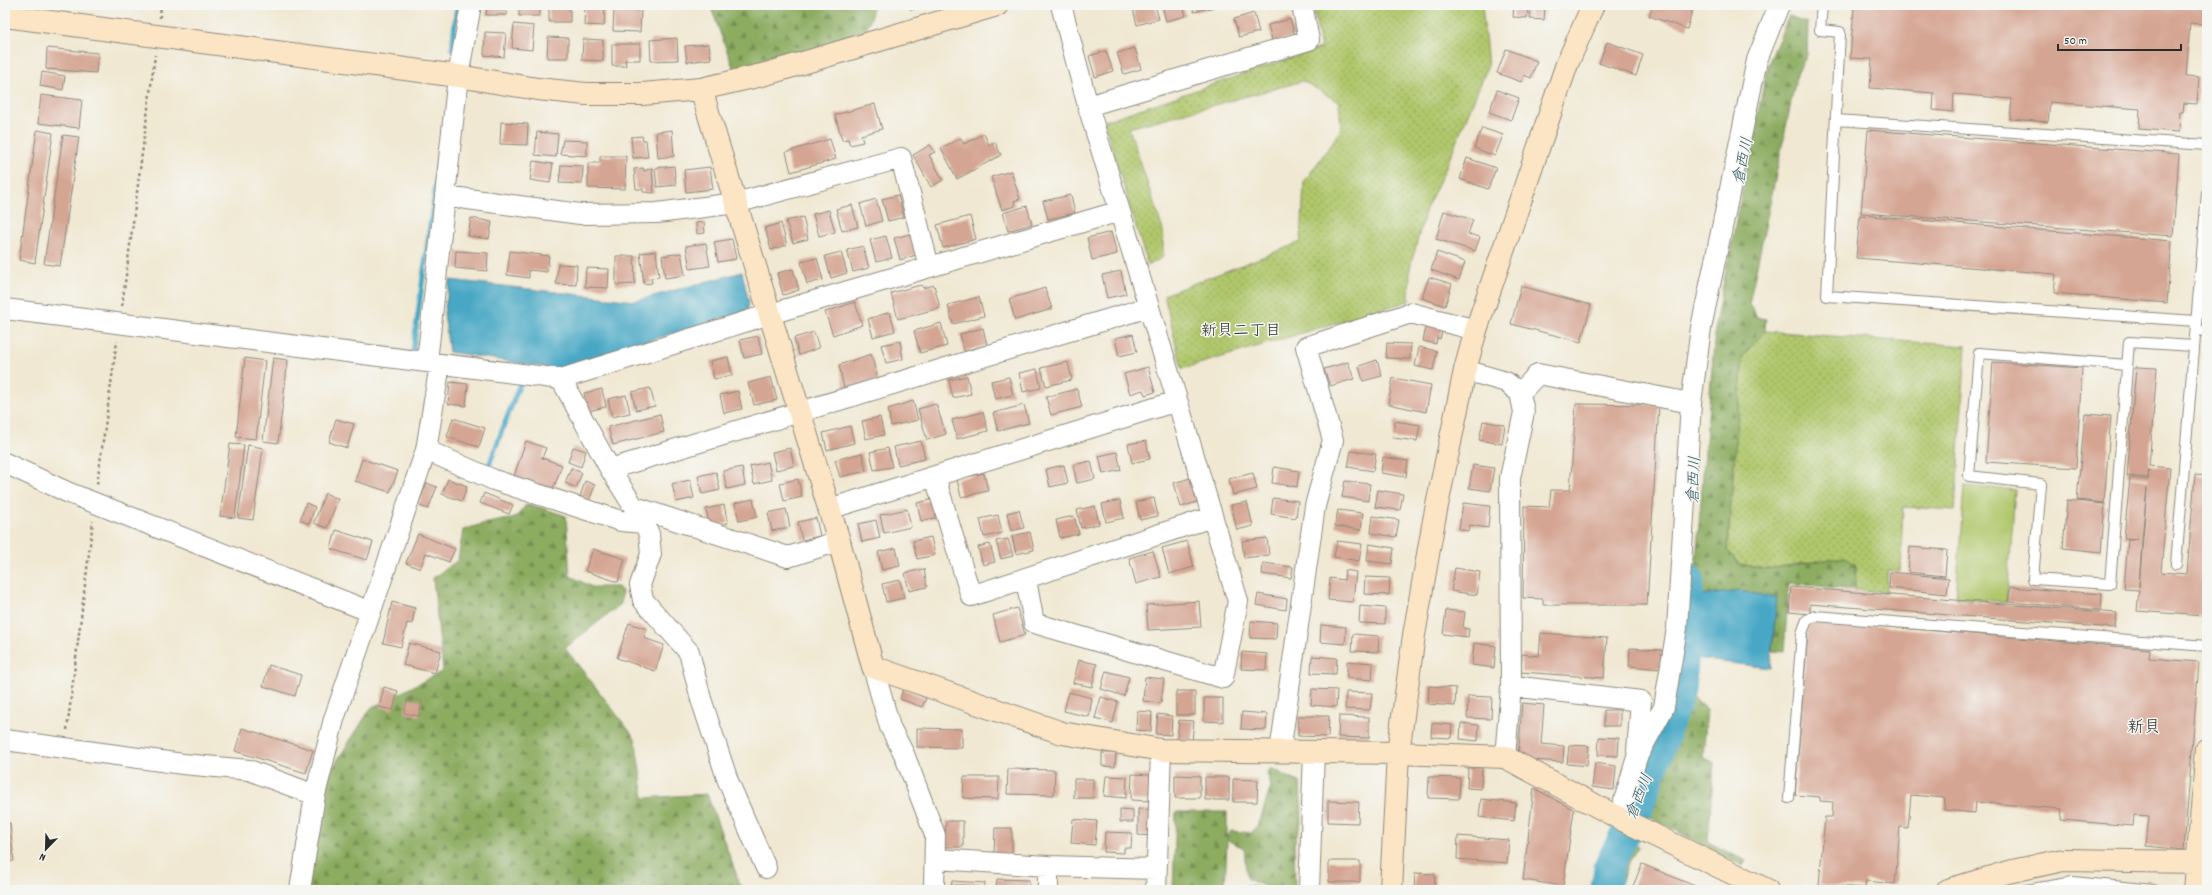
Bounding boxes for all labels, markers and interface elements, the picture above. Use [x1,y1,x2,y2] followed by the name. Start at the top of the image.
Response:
[2058,26,2181,52] scale bar
[2064,33,2087,50] text: 50 m
[1728,135,1760,187] water label: 倉西川
[1201,320,1281,343] district label: 新貝二丁目
[1682,455,1708,505] water label: 倉西川
[2127,717,2161,741] district label: 新貝
[1620,770,1660,824] water label: 倉西川
[26,829,66,869] north arrow
[37,848,49,865] text: N

